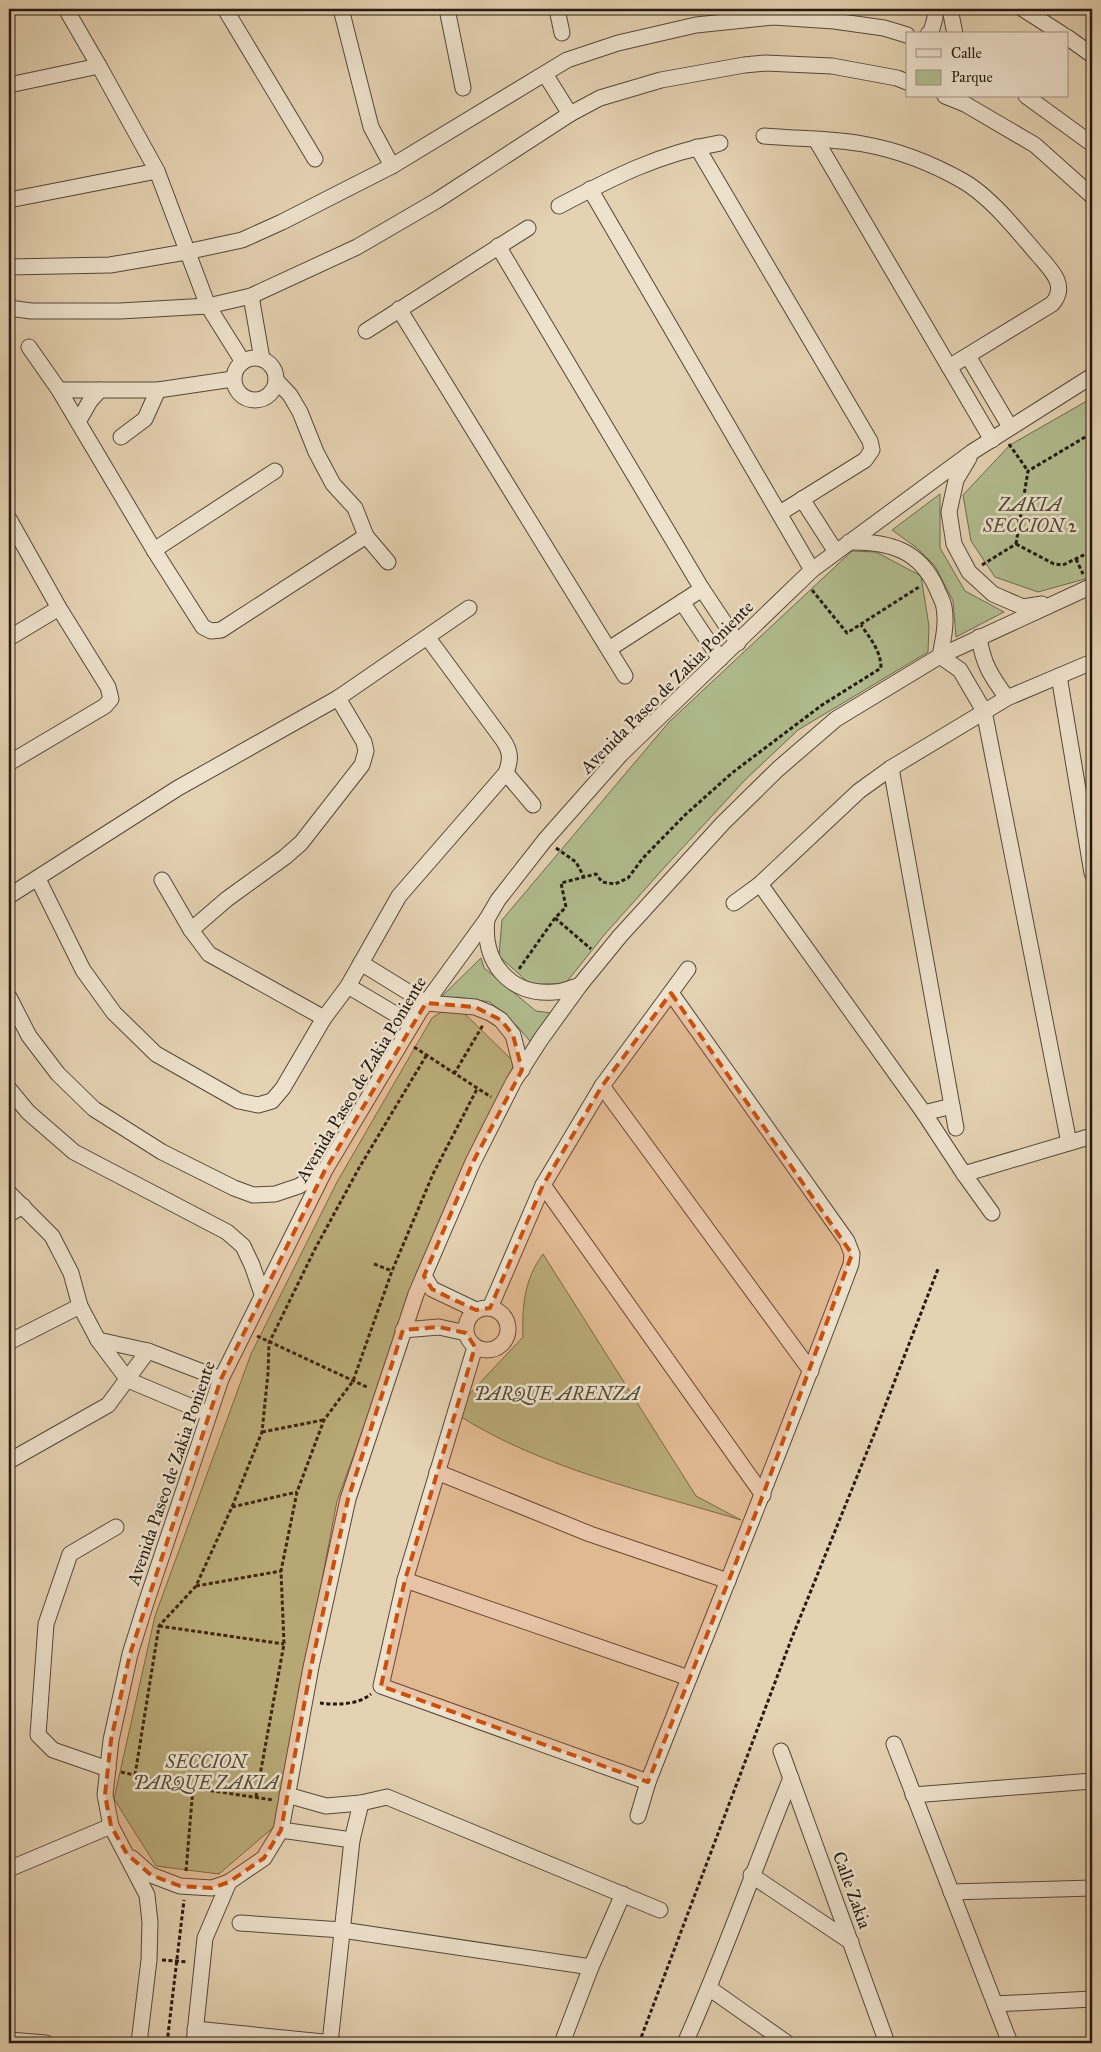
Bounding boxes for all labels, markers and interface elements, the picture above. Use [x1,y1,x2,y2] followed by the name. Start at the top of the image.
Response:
[906,32,1068,98] legend
[951,44,982,62] text: Calle
[951,68,993,87] text: Parque
[982,494,1077,537] park label: ZAKIA SECCION 2
[575,596,758,779] street label: Avenida Paseo de Zakia Poniente
[290,972,431,1187] street label: Avenida Paseo de Zakia Poniente
[122,1358,220,1589] street label: Avenida Paseo de Zakia Poniente
[474,1383,642,1405] park label: PARQUE ARENZA
[133,1751,280,1794] park label: SECCION PARQUE ZAKIA
[828,1848,876,1932] street label: Calle Zakia

